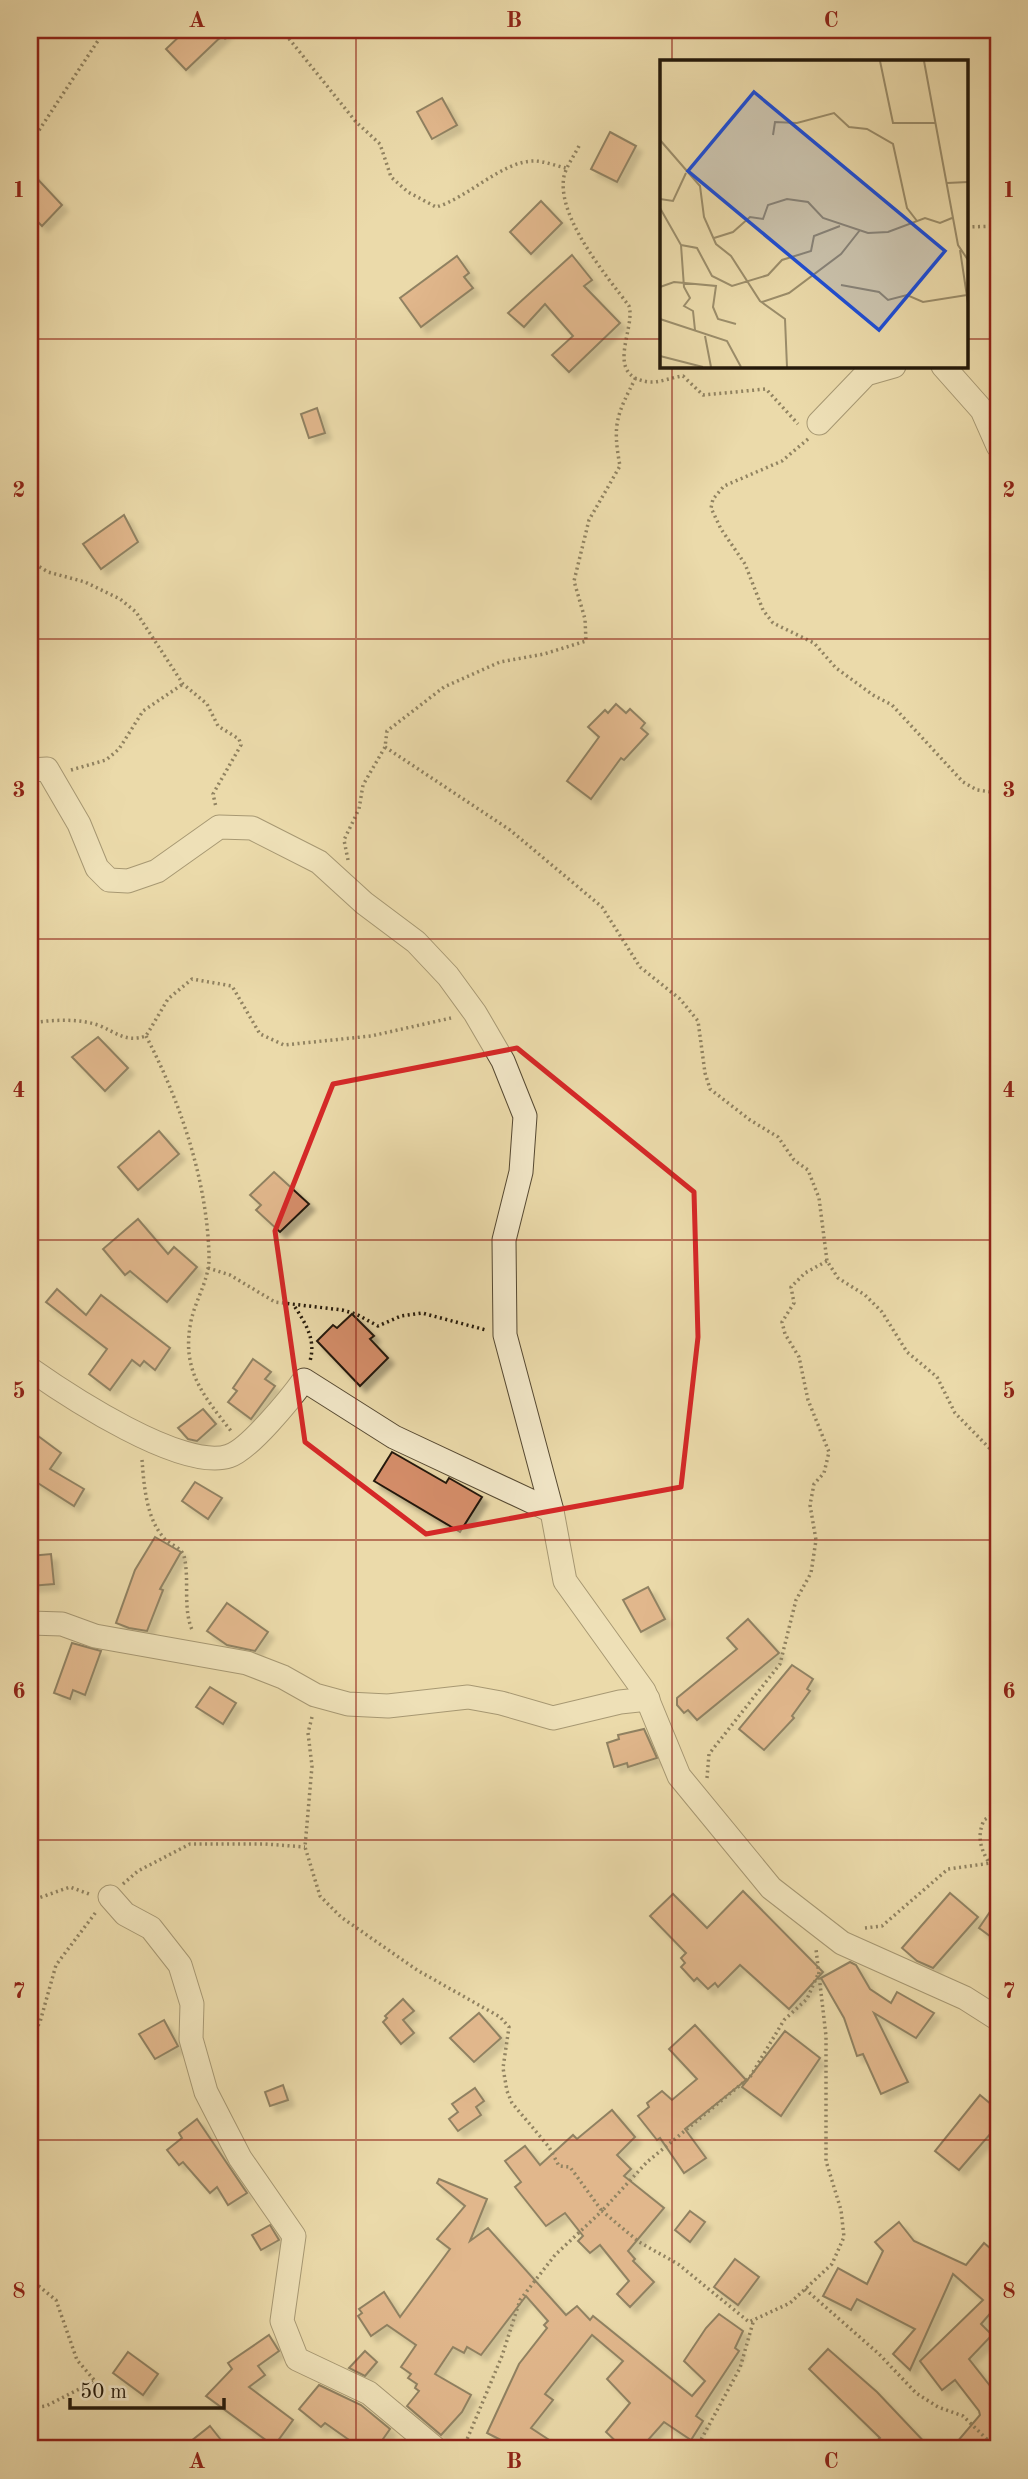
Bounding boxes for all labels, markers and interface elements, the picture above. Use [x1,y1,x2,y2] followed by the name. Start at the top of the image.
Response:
[188,9,206,32] text: A
[506,9,522,32] text: B
[823,9,839,32] text: C
[660,60,968,368] inset map
[12,179,26,202] text: 1
[1002,179,1016,202] text: 1
[12,479,26,502] text: 2
[1002,479,1016,502] text: 2
[12,779,26,802] text: 3
[1002,779,1016,802] text: 3
[12,1079,26,1102] text: 4
[1002,1079,1016,1102] text: 4
[12,1380,26,1403] text: 5
[1002,1380,1016,1403] text: 5
[12,1680,26,1703] text: 6
[1002,1680,1016,1703] text: 6
[12,1980,26,2003] text: 7
[1002,1980,1016,2003] text: 7
[12,2280,26,2303] text: 8
[1002,2280,1016,2303] text: 8
[70,2367,224,2411] scale bar
[80,2382,127,2403] text: 50 m
[188,2450,206,2473] text: A
[506,2450,522,2473] text: B
[823,2450,839,2473] text: C

